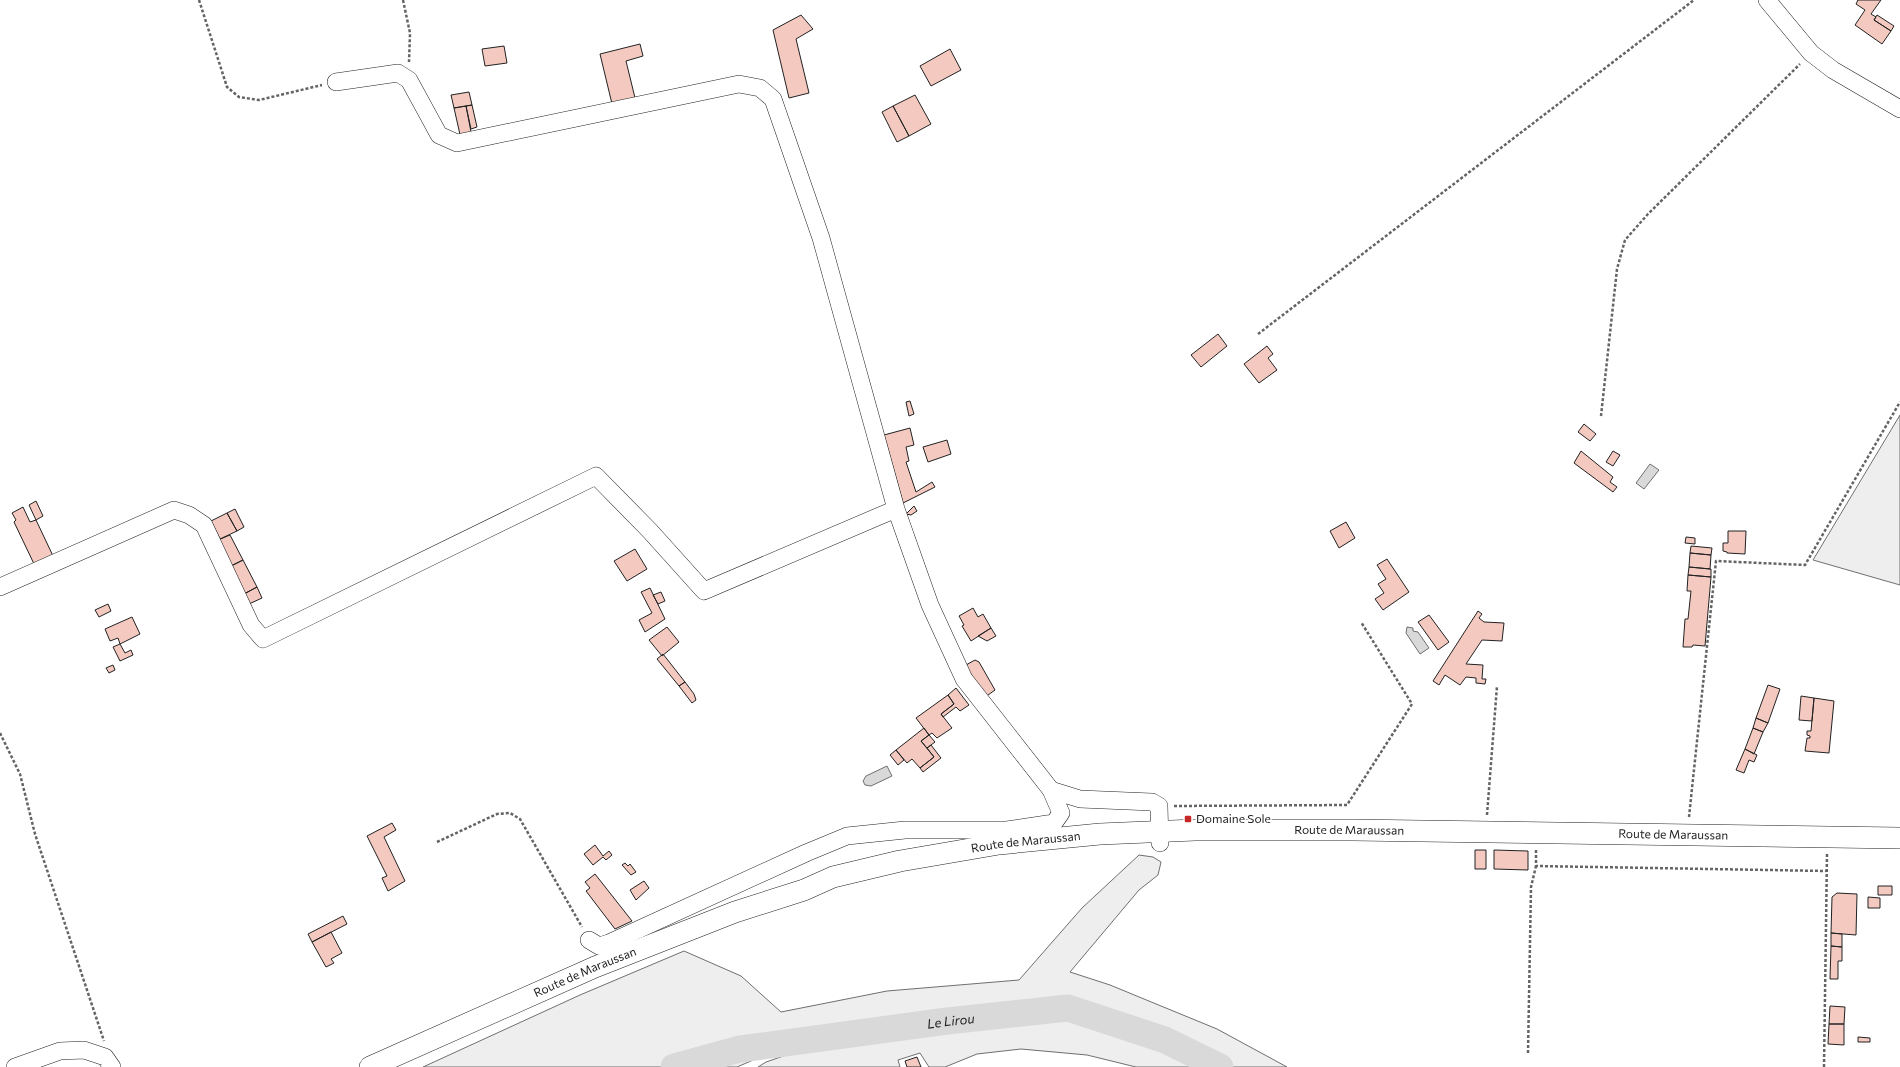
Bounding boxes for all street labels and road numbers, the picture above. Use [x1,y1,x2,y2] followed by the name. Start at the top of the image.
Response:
[1294,822,1404,837] street label: Route de Maraussan
[1618,826,1728,841] street label: Route de Maraussan
[970,828,1081,855] street label: Route de Maraussan
[531,944,638,999] street label: Route de Maraussan

